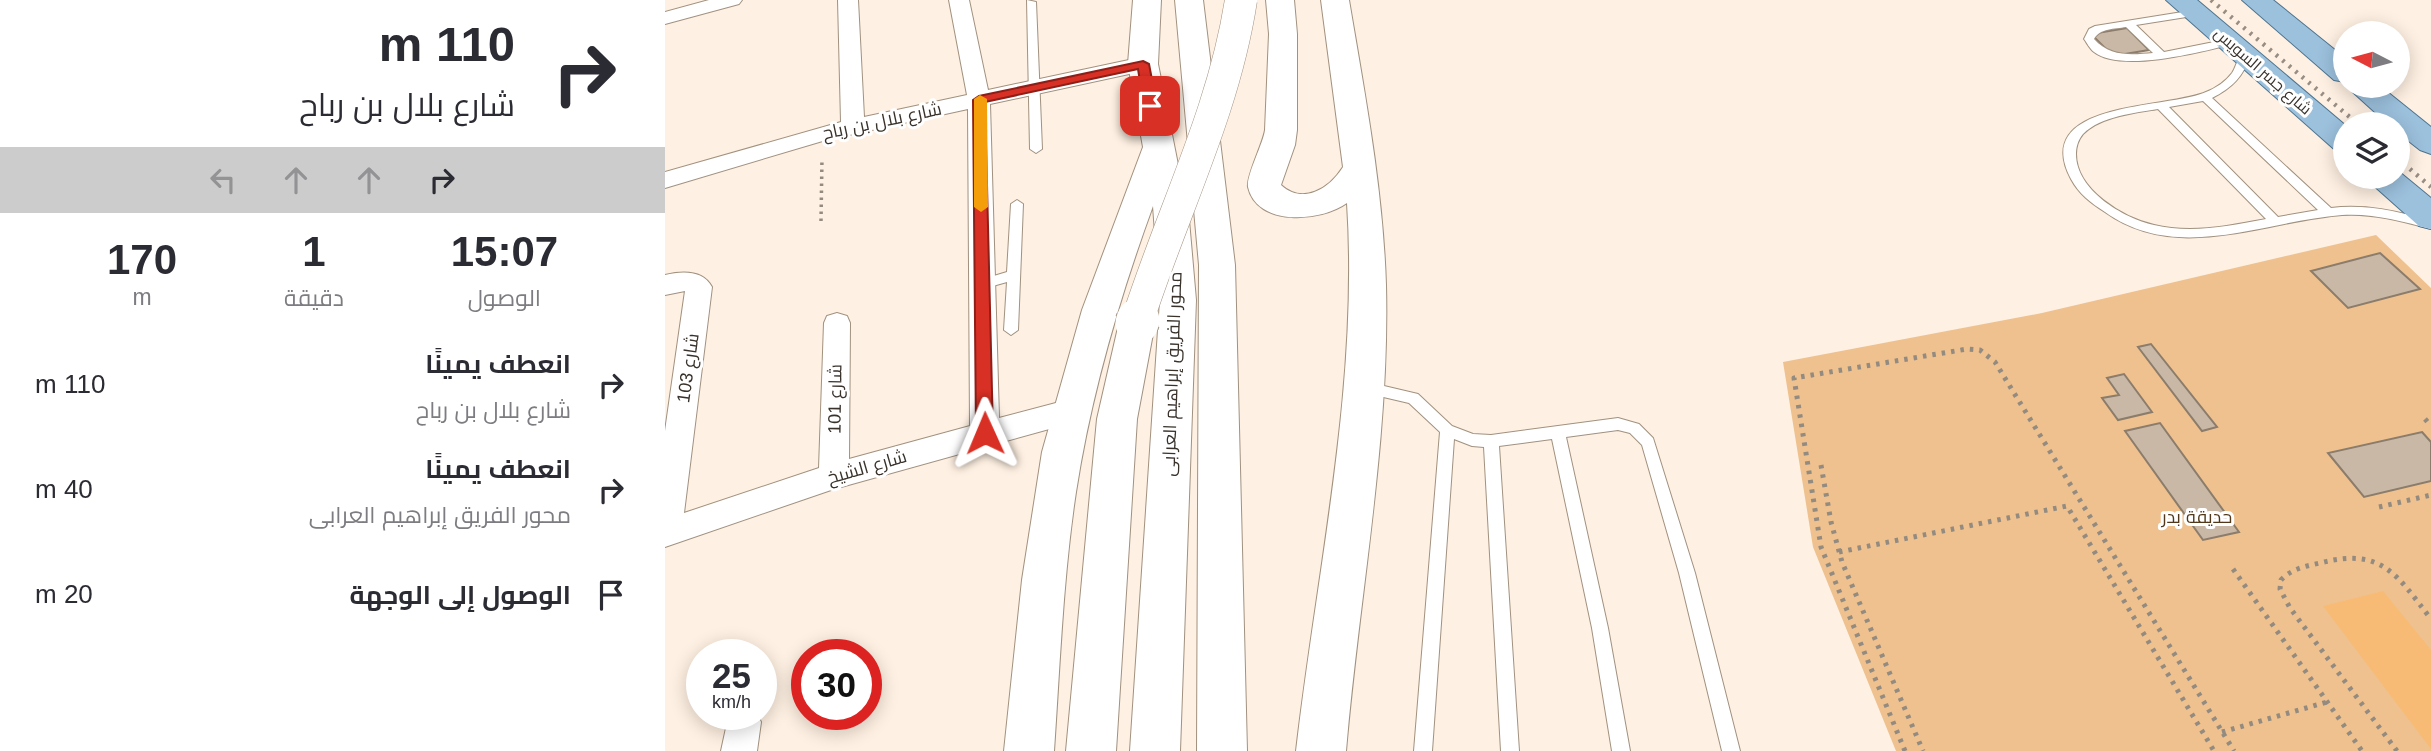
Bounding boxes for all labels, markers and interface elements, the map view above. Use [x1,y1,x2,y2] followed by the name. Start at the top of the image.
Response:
[379,17,515,71] text: 110 m
[2333,21,2410,98] north arrow
[2333,21,2410,189] map controls
[2209,24,2315,120] street label: شارع جسر السويس
[539,28,630,119] icon: right
[1120,76,1180,136] pin
[299,87,515,123] text: شارع بلال بن رباح
[1131,87,1169,125] icon: arrive
[821,99,944,145] street label: شارع بلال بن رباح
[2333,112,2410,189] button: layers
[204,161,242,199] icon: left
[277,161,315,199] icon: ahead
[350,161,388,199] icon: ahead
[423,161,461,199] icon: right
[302,228,326,275] text: 1
[451,228,558,275] text: 15:07
[107,236,177,283] text: 170
[1158,271,1188,477] street label: محور الفريق إبراهيم العرابى
[132,284,152,310] text: m
[284,285,344,311] text: دقيقة
[468,285,541,311] text: الوصول
[673,332,705,404] street label: شارع 103
[425,349,571,379] text: انعطف يمينًا
[824,364,848,434] street label: شارع 101
[592,366,630,404] icon: right
[35,369,105,399] text: 110 m
[948,396,1022,470] position arrow
[416,397,571,423] text: شارع بلال بن رباح
[825,446,910,490] street label: شارع الشيخ
[425,454,571,484] text: انعطف يمينًا
[592,471,630,509] icon: right
[35,474,93,504] text: 40 m
[309,502,571,528] text: محور الفريق إبراهيم العرابى
[2161,507,2232,528] park label: حديقة بدر
[592,576,630,614] icon: arrive
[35,579,93,609] text: 20 m
[349,580,571,610] text: الوصول إلى الوجهة
[791,639,882,730] speed limit sign: 30
[712,656,751,695] text: 25
[712,692,751,712] text: km/h

